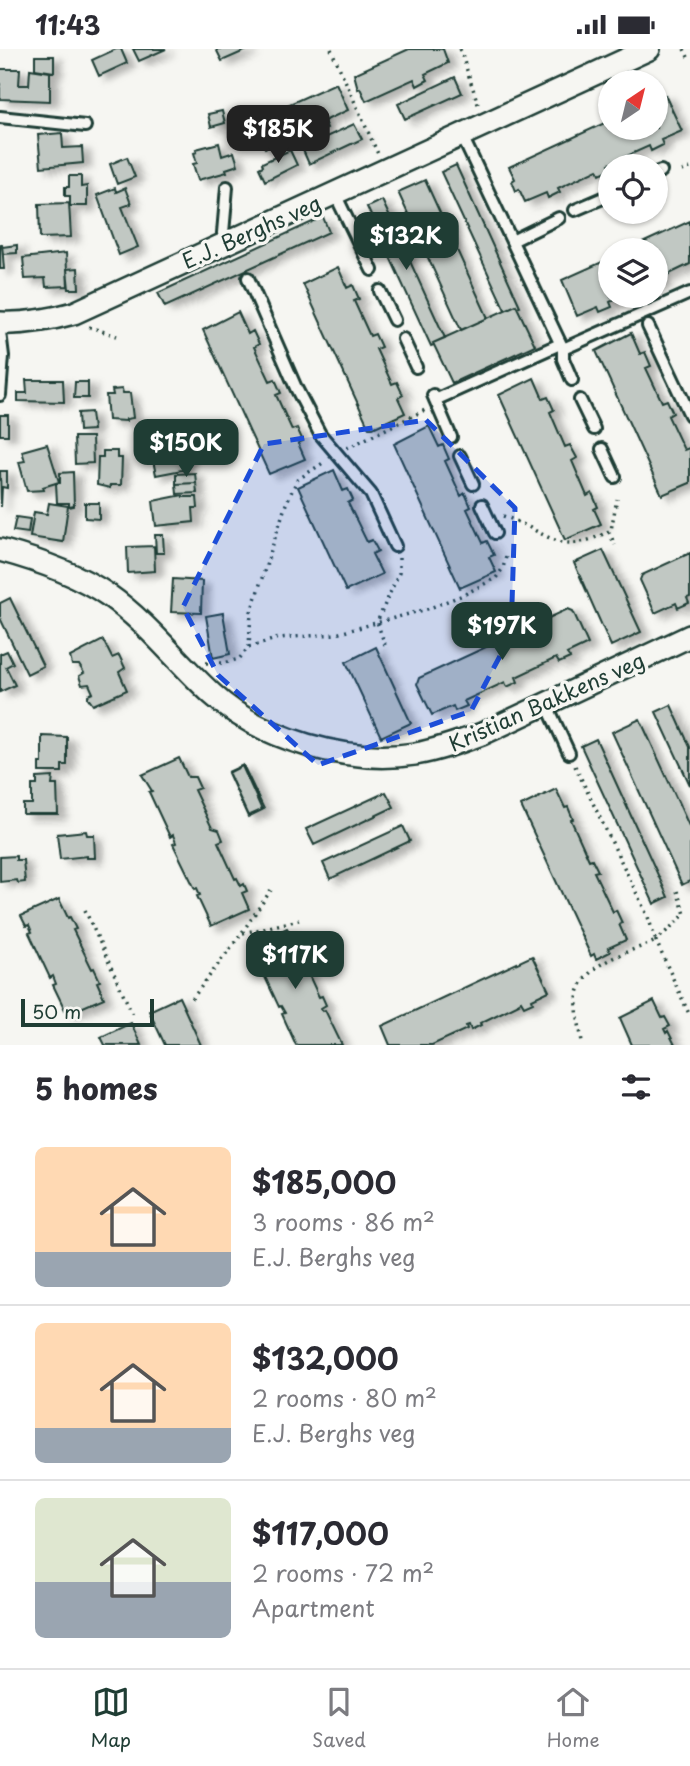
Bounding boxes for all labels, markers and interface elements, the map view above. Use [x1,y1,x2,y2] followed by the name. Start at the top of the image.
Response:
[35,5,101,44] text: 11:43
[598,70,668,140] north arrow
[598,70,668,308] map controls
[229,106,327,165] pin: $185K
[243,110,313,145] text: $185K
[598,154,668,224] button: locate
[176,186,326,276] street label: E.J. Berghs veg
[357,213,455,272] pin: $132K
[370,217,442,252] text: $132K
[598,238,668,308] button: layers
[137,419,235,479] pin: $150K
[150,424,222,459] text: $150K
[453,603,551,662] pin: $197K
[467,607,537,642] text: $197K
[443,643,649,759] street label: Kristian Bakkens veg
[246,932,344,991] pin: $117K
[262,936,328,971] text: $117K
[21,996,154,1028] scale bar
[32,997,81,1025] text: 50 m
[35,1065,158,1110] text: 5 homes
[617,1068,655,1106] icon: filters
[252,1159,396,1204] text: $185,000
[91,1175,175,1259] icon: home
[252,1204,435,1239] text: 3 rooms · 86 m²
[252,1239,415,1274] text: E.J. Berghs veg
[252,1335,399,1380] text: $132,000
[91,1351,175,1435] icon: home
[252,1380,437,1415] text: 2 rooms · 80 m²
[252,1415,415,1450] text: E.J. Berghs veg
[252,1510,389,1555] text: $117,000
[91,1526,175,1610] icon: home
[252,1555,434,1590] text: 2 rooms · 72 m²
[252,1590,375,1625] text: Apartment
[90,1683,131,1753] tab: Map
[312,1683,366,1753] tab: Saved
[547,1683,600,1753] tab: Home

